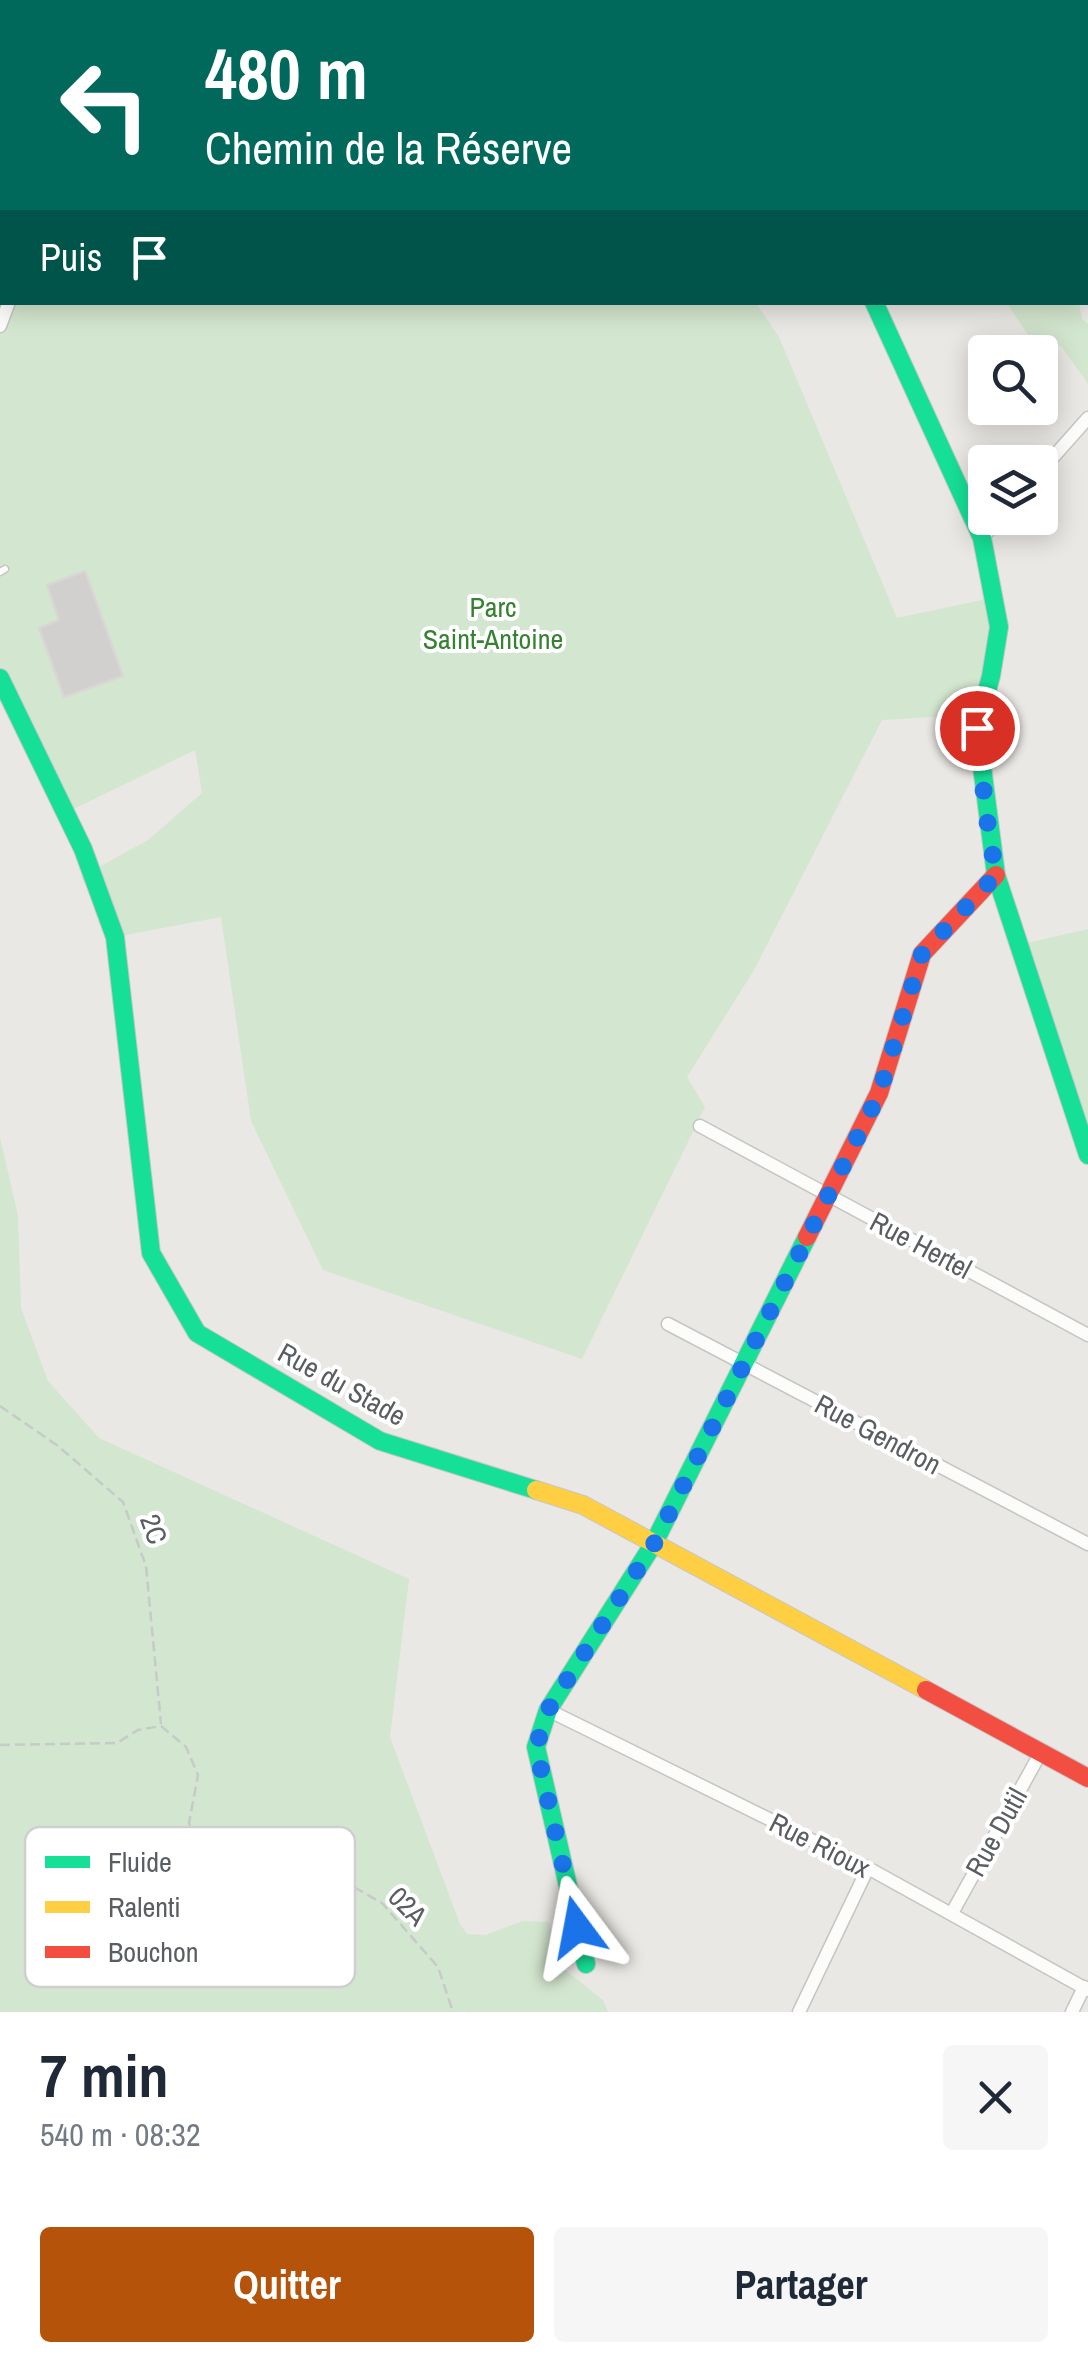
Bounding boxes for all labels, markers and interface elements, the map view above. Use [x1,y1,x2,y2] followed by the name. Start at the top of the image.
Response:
[205,27,368,121] text: 480 m
[40,40,170,170] icon: left
[205,117,572,178] text: Chemin de la Réserve
[122,230,177,285] icon: arrive
[40,232,102,283] text: Puis
[968,335,1058,535] map controls
[968,335,1058,425] button: search
[968,445,1058,535] button: layers
[423,588,563,658] park label: Parc Saint-Antoine
[935,686,1020,771] pin
[950,701,1005,756] icon: arrive
[864,1202,978,1288] street label: Rue Hertel
[271,1333,413,1435] street label: Rue du Stade
[808,1385,948,1483] street label: Rue Gendron
[131,1509,177,1549] street label: 2C
[956,1781,1036,1883] street label: Rue Dutil
[763,1803,877,1887] street label: Rue Rioux
[25,1827,355,1987] legend
[108,1843,172,1881] text: Fluide
[525,1875,629,1979] position arrow
[380,1878,436,1934] street label: 02A
[108,1888,181,1926] text: Ralenti
[108,1933,199,1971] text: Bouchon
[40,2035,169,2116] text: 7 min
[943,2045,1048,2150] button: close
[40,2113,200,2156] text: 540 m · 08:32
[40,2227,534,2342] button: Quitter
[554,2227,1048,2342] button: Partager

